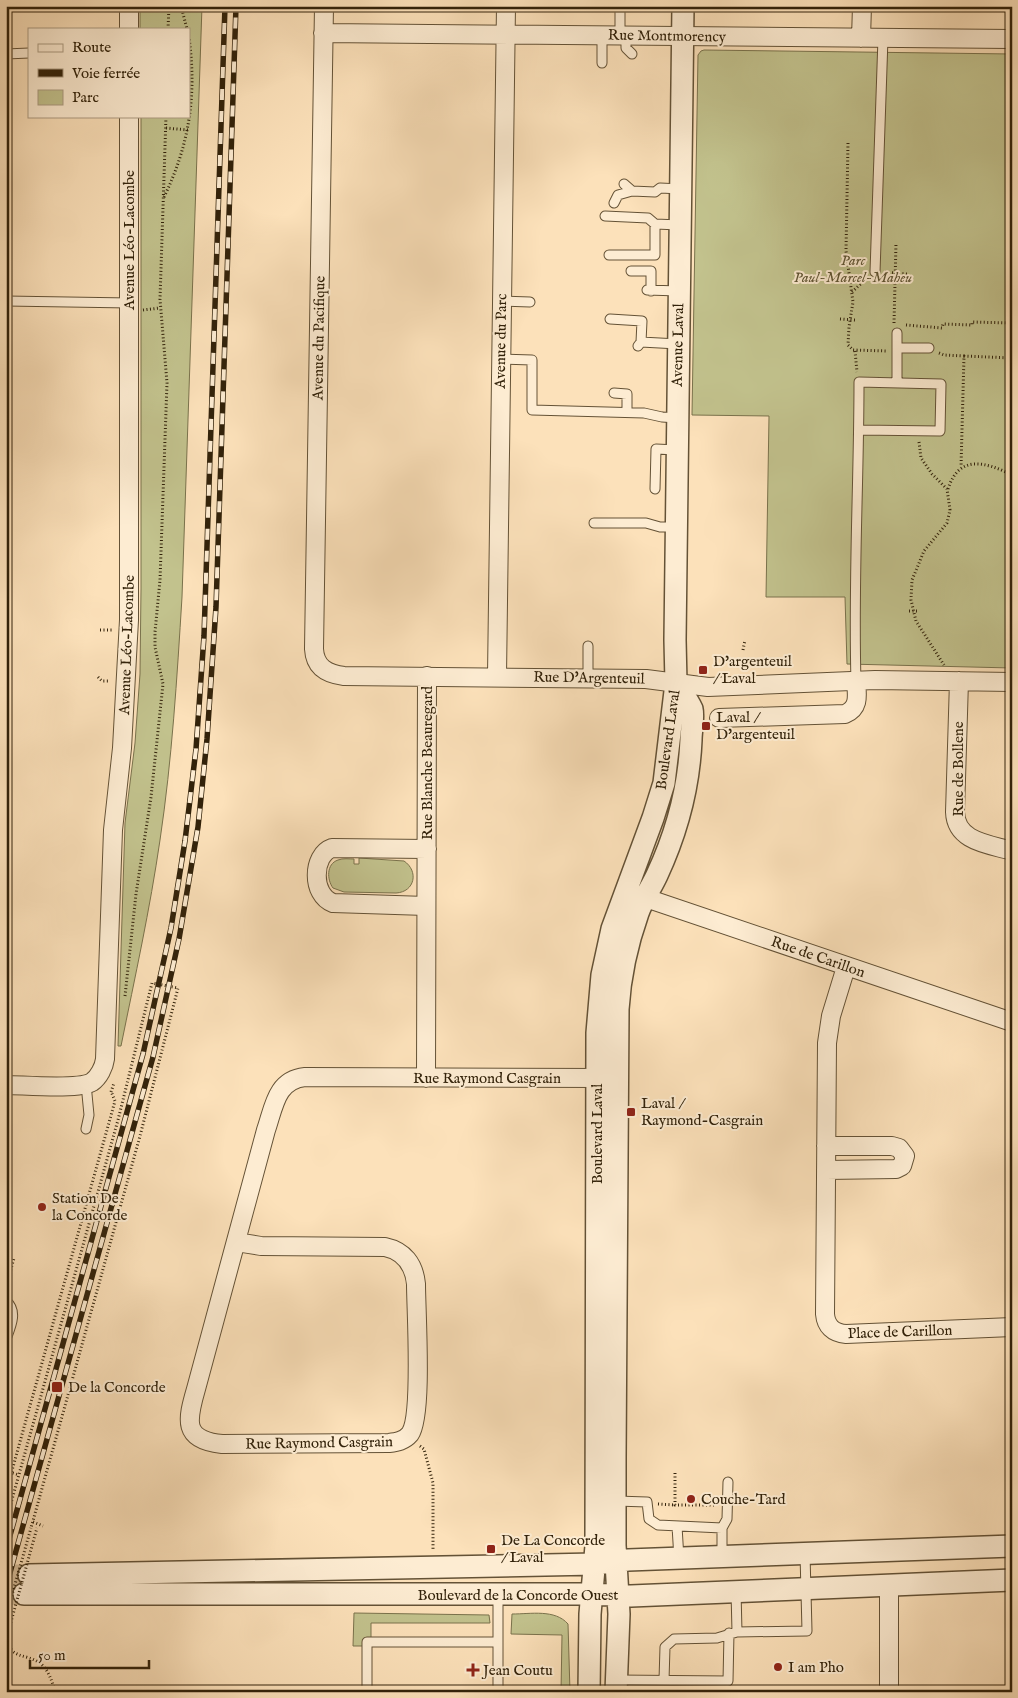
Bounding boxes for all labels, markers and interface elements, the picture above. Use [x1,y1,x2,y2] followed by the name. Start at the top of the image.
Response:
[608,25,727,47] street label: Rue Montmorency
[28,28,190,118] legend
[72,38,111,57] text: Route
[71,64,140,83] text: Voie ferrée
[72,88,99,107] text: Parc
[120,170,139,311] street label: Avenue Léo-Lacombe
[794,251,912,287] park label: Parc Paul-Marcel-Maheu
[308,275,330,401] street label: Avenue du Pacifique
[491,293,511,390] street label: Avenue du Parc
[668,302,688,388] street label: Avenue Laval
[115,575,139,716] street label: Avenue Léo-Lacombe
[713,652,793,688] place label: D'argenteuil / Laval
[697,664,709,676] marker: D'argenteuil / Laval
[533,668,646,688] street label: Rue D'Argenteuil
[418,685,437,840] street label: Rue Blanche Beauregard
[652,688,685,791] street label: Boulevard Laval
[716,708,796,744] place label: Laval / D'argenteuil
[700,720,712,732] marker: Laval / D'argenteuil
[949,721,968,817] street label: Rue de Bollene
[768,932,868,982] street label: Rue de Carillon
[413,1069,561,1088] street label: Rue Raymond Casgrain
[588,1083,607,1184] street label: Boulevard Laval
[641,1094,763,1130] place label: Laval / Raymond-Casgrain
[625,1106,637,1118] marker: Laval / Raymond-Casgrain
[52,1189,128,1225] place label: Station De la Concorde
[36,1201,48,1213] marker: Station De la Concorde
[847,1321,953,1343] street label: Place de Carillon
[68,1378,166,1397] place label: De la Concorde
[50,1380,64,1394] marker: De la Concorde
[245,1432,393,1454] street label: Rue Raymond Casgrain
[701,1490,787,1509] place label: Couche-Tard
[685,1493,697,1505] marker: Couche-Tard
[501,1531,605,1567] place label: De La Concorde / Laval
[485,1543,497,1555] marker: De La Concorde / Laval
[418,1586,618,1605] street label: Boulevard de la Concorde Ouest
[30,1638,149,1670] scale bar
[38,1646,66,1665] text: 50 m
[788,1658,844,1677] place label: I am Pho
[481,1661,553,1680] place label: Jean Coutu
[772,1661,784,1673] marker: I am Pho
[467,1664,479,1676] marker: Jean Coutu

